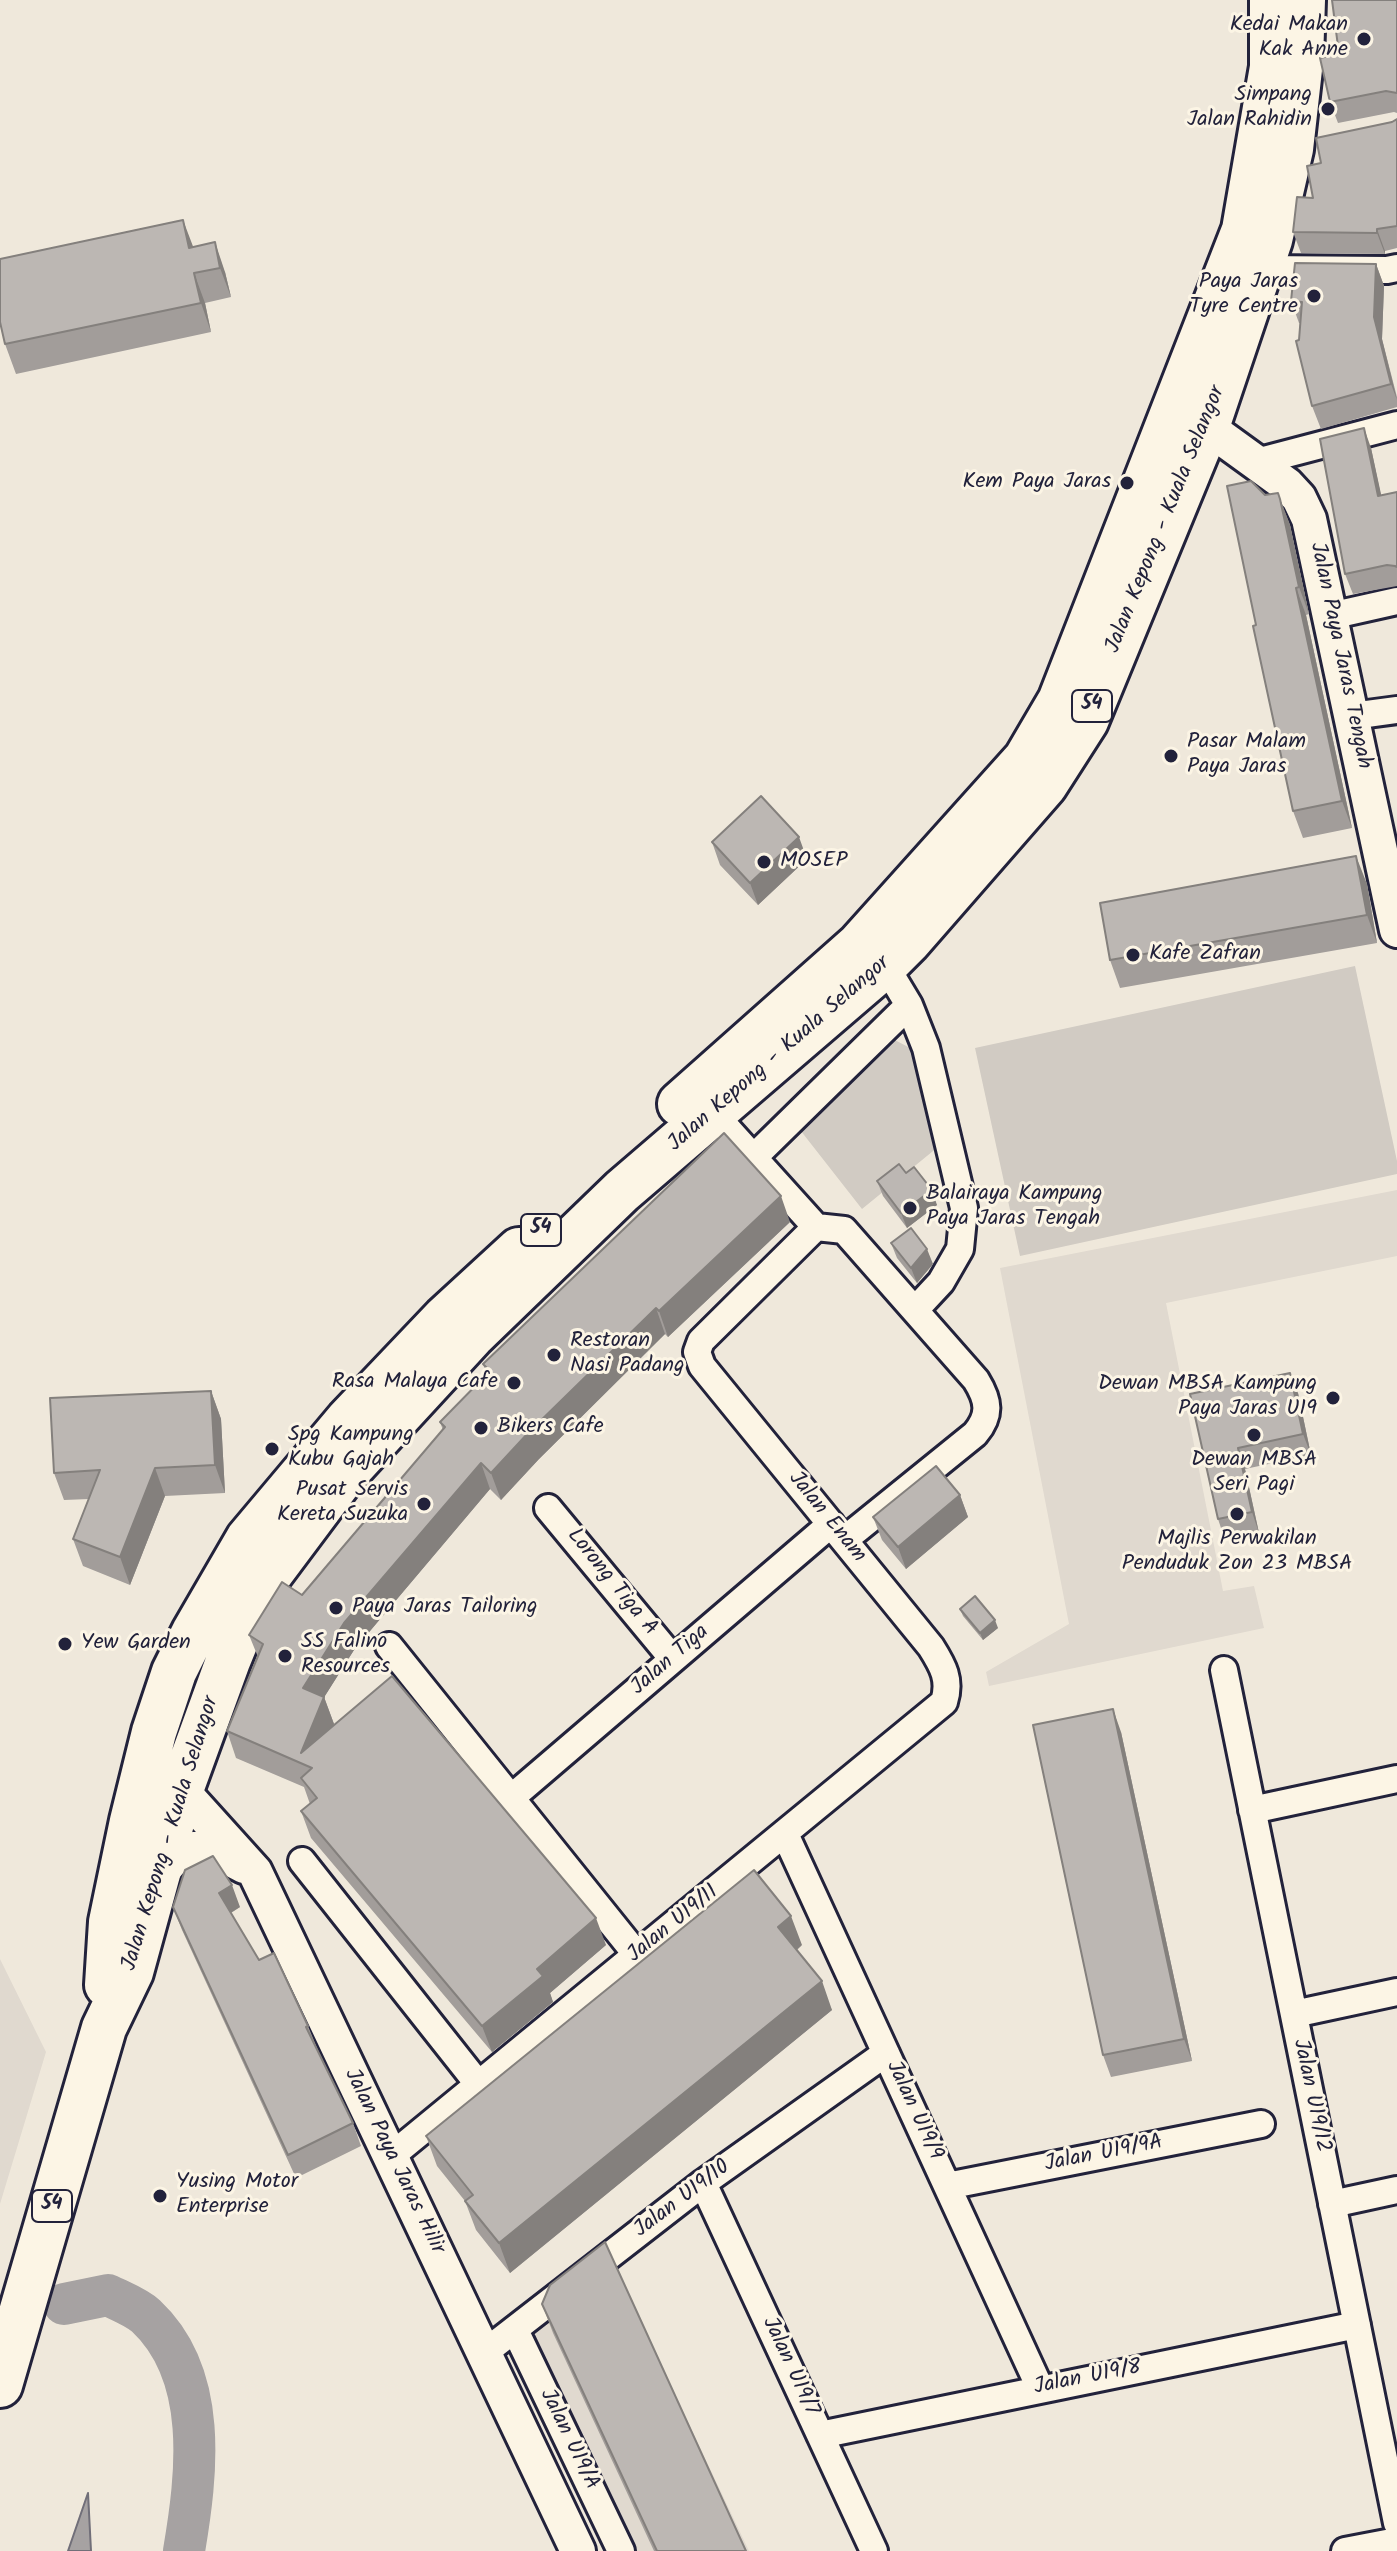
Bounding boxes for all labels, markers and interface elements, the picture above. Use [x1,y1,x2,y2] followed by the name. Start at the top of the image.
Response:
[1230,13,1348,64] place label: Kedai Makan Kak Anne
[1355,30,1373,48] marker: Kedai Makan Kak Anne
[1187,83,1312,134] place label: Simpang Jalan Rahidin
[1319,100,1337,118] marker: Simpang Jalan Rahidin
[1189,270,1298,322] place label: Paya Jaras Tyre Centre
[1305,287,1323,305] marker: Paya Jaras Tyre Centre
[1101,383,1233,657] street label: Jalan Kepong - Kuala Selangor
[962,470,1111,496] place label: Kem Paya Jaras
[1118,474,1136,492] marker: Kem Paya Jaras
[1302,540,1376,772] street label: Jalan Paya Jaras Tengah
[1072,690,1112,722] road number: 54
[1187,730,1306,782] place label: Pasar Malam Paya Jaras
[1162,747,1180,765] marker: Pasar Malam Paya Jaras
[780,849,847,875] place label: MOSEP
[755,853,773,871] marker: MOSEP
[1149,942,1261,968] place label: Kafe Zafran
[1124,946,1142,964] marker: Kafe Zafran
[664,951,896,1159] street label: Jalan Kepong - Kuala Selangor
[926,1182,1102,1234] place label: Balairaya Kampung Paya Jaras Tengah
[901,1199,919,1217] marker: Balairaya Kampung Paya Jaras Tengah
[521,1214,561,1246] road number: 54
[570,1329,684,1380] place label: Restoran Nasi Padang
[545,1346,563,1364] marker: Restoran Nasi Padang
[332,1370,498,1396] place label: Rasa Malaya Cafe
[1098,1372,1317,1424] place label: Dewan MBSA Kampung Paya Jaras U19
[505,1374,523,1392] marker: Rasa Malaya Cafe
[1324,1389,1342,1407] marker: Dewan MBSA Kampung Paya Jaras U19
[497,1415,604,1441] place label: Bikers Cafe
[472,1419,490,1437] marker: Bikers Cafe
[288,1423,414,1474] place label: Spg Kampung Kubu Gajah
[1245,1426,1263,1444] marker: Dewan MBSA Seri Pagi
[263,1440,281,1458] marker: Spg Kampung Kubu Gajah
[1191,1448,1317,1500] place label: Dewan MBSA Seri Pagi
[781,1467,871,1569] street label: Jalan Enam
[277,1478,408,1530] place label: Pusat Servis Kereta Suzuka
[415,1495,433,1513] marker: Pusat Servis Kereta Suzuka
[1228,1505,1246,1523] marker: Majlis Perwakilan Penduduk Zon 23 MBSA
[560,1524,662,1642] street label: Lorong Tiga A
[1122,1527,1352,1578] place label: Majlis Perwakilan Penduduk Zon 23 MBSA
[352,1595,538,1621] place label: Paya Jaras Tailoring
[327,1599,345,1617] marker: Paya Jaras Tailoring
[627,1620,715,1702] street label: Jalan Tiga
[301,1630,390,1682] place label: SS Falino Resources
[81,1631,191,1657] place label: Yew Garden
[56,1635,74,1653] marker: Yew Garden
[276,1647,294,1665] marker: SS Falino Resources
[118,1694,226,1974] street label: Jalan Kepong - Kuala Selangor
[623,1880,725,1970] street label: Jalan U19/11
[1285,2037,1335,2155] street label: Jalan U19/12
[879,2057,947,2165] street label: Jalan U19/9
[337,2065,449,2259] street label: Jalan Paya Jaras Hilir
[1043,2131,1165,2179] street label: Jalan U19/9A
[630,2155,736,2245] street label: Jalan U19/10
[176,2170,298,2222] place label: Yusing Motor Enterprise
[151,2187,169,2205] marker: Yusing Motor Enterprise
[32,2190,72,2222] road number: 54
[755,2314,823,2420] street label: Jalan U19/7
[1032,2356,1144,2402] street label: Jalan U19/8
[532,2385,604,2495] street label: Jalan U19/A

